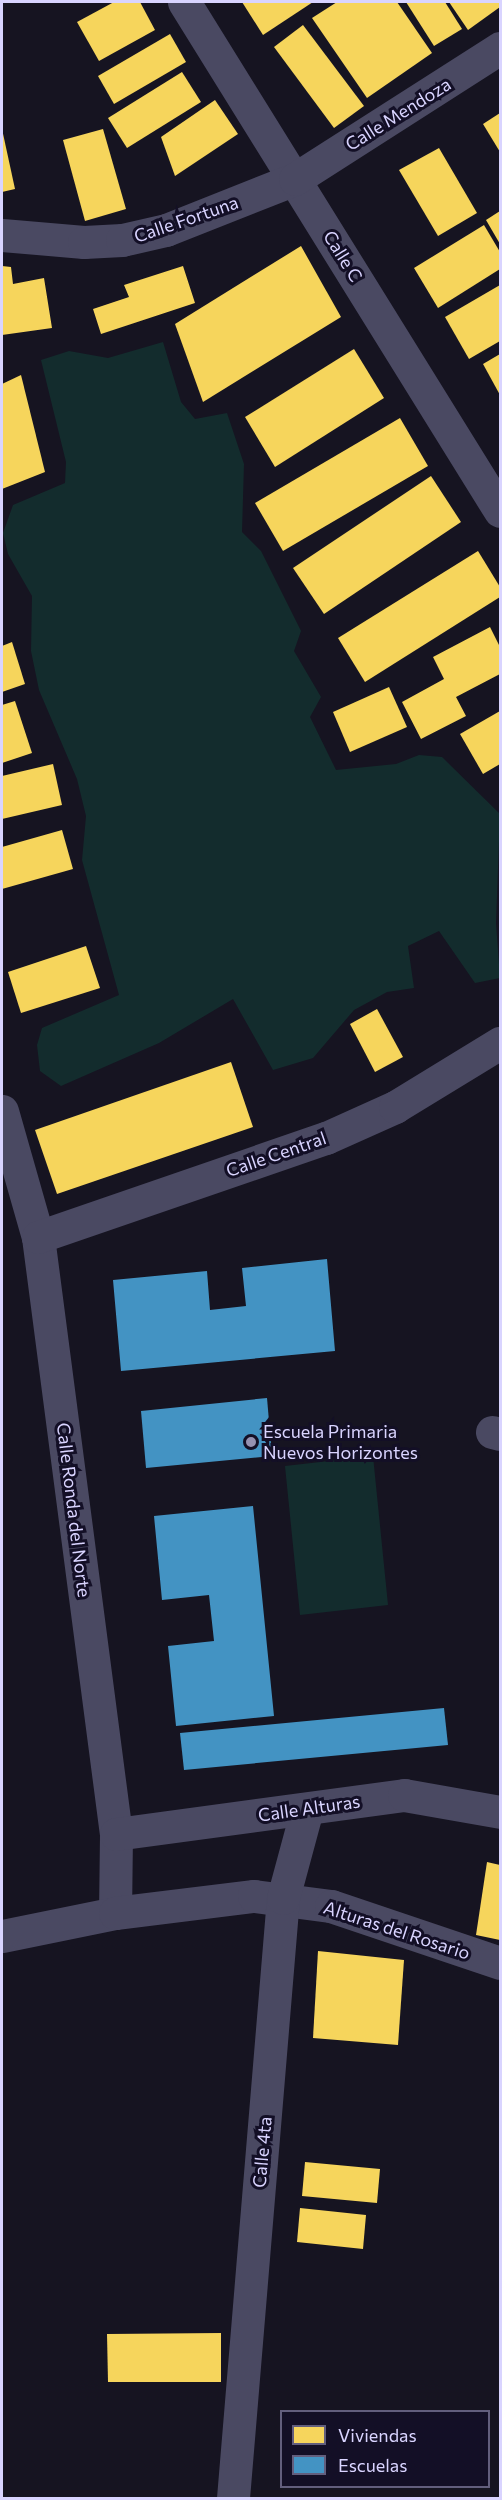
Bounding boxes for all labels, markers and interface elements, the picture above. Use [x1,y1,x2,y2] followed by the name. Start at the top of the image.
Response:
[341,73,455,155] street label: Calle Mendoza
[131,191,241,247] street label: Calle Fortuna
[319,226,367,286] street label: Calle C
[223,1127,329,1181] street label: Calle Central
[53,1421,95,1599] street label: Calle Ronda del Norte
[263,1421,418,1464] place label: Escuela Primaria Nuevos Horizontes
[244,1435,258,1449] marker: Escuela Primaria Nuevos Horizontes
[257,1790,361,1826] street label: Calle Alturas
[321,1896,473,1964] street label: Alturas del Rosario
[248,2115,276,2189] street label: Calle 4ta
[280,2410,490,2488] legend
[338,2424,417,2446] text: Viviendas
[338,2454,407,2476] text: Escuelas

